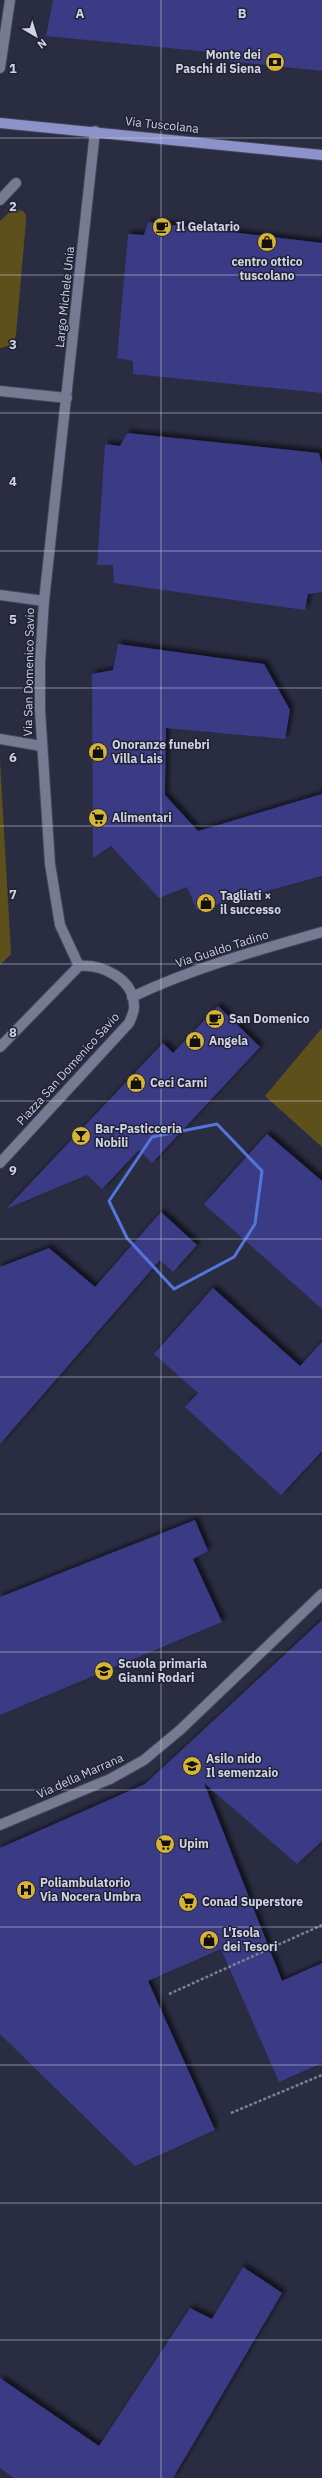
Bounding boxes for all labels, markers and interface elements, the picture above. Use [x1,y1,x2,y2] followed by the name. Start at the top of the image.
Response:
[76,5,85,22] text: A
[238,5,247,22] text: B
[16,16,56,56] north arrow
[35,36,50,52] text: N
[176,47,261,76] place label: Monte dei Paschi di Siena
[264,51,286,73] bank icon: Monte dei Paschi di Siena
[9,60,17,77] text: 1
[124,113,200,136] street label: Via Tuscolana
[9,198,17,215] text: 2
[151,216,173,238] cafe icon: Il Gelatario
[176,219,240,234] place label: Il Gelatario
[256,231,278,253] shop icon: centro ottico tuscolano
[52,245,77,348] street label: Largo Michele Unia
[231,254,303,283] place label: centro ottico tuscolano
[9,336,17,353] text: 3
[9,473,17,490] text: 4
[20,607,37,736] street label: Via San Domenico Savio
[9,611,17,628] text: 5
[112,737,210,766] place label: Onoranze funebri Villa Lais
[87,741,109,763] shop icon: Onoranze funebri Villa Lais
[9,749,17,766] text: 6
[87,807,109,829] supermarket icon: Alimentari
[112,810,172,825] place label: Alimentari
[9,886,17,903] text: 7
[220,888,281,917] place label: Tagliati × il successo
[195,892,217,914] shop icon: Tagliati × il successo
[173,926,270,971] street label: Via Gualdo Tadino
[204,1008,226,1030] cafe icon: San Domenico
[13,1009,122,1128] street label: Piazza San Domenico Savio
[229,1011,310,1026] place label: San Domenico
[9,1024,17,1041] text: 8
[184,1030,206,1052] shop icon: Angela
[209,1033,248,1048] place label: Angela
[125,1072,147,1094] shop icon: Ceci Carni
[150,1075,207,1090] place label: Ceci Carni
[95,1121,182,1150] place label: Bar-Pasticceria Nobili
[70,1125,92,1147] bar icon: Bar-Pasticceria Nobili
[9,1162,17,1179] text: 9
[118,1656,207,1685] place label: Scuola primaria Gianni Rodari
[93,1660,115,1682] school or university icon: Scuola primaria Gianni Rodari
[34,1749,126,1801] street label: Via della Marrana
[206,1751,279,1780] place label: Asilo nido Il semenzaio
[181,1755,203,1777] school or university icon: Asilo nido Il semenzaio
[154,1833,176,1855] supermarket icon: Upim
[179,1836,209,1851] place label: Upim
[40,1875,142,1904] place label: Poliambulatorio Via Nocera Umbra
[15,1879,37,1901] hospital icon: Poliambulatorio Via Nocera Umbra
[177,1891,199,1913] supermarket icon: Conad Superstore
[202,1894,303,1909] place label: Conad Superstore
[223,1925,277,1954] place label: L'Isola dei Tesori
[198,1929,220,1951] shop icon: L'Isola dei Tesori

